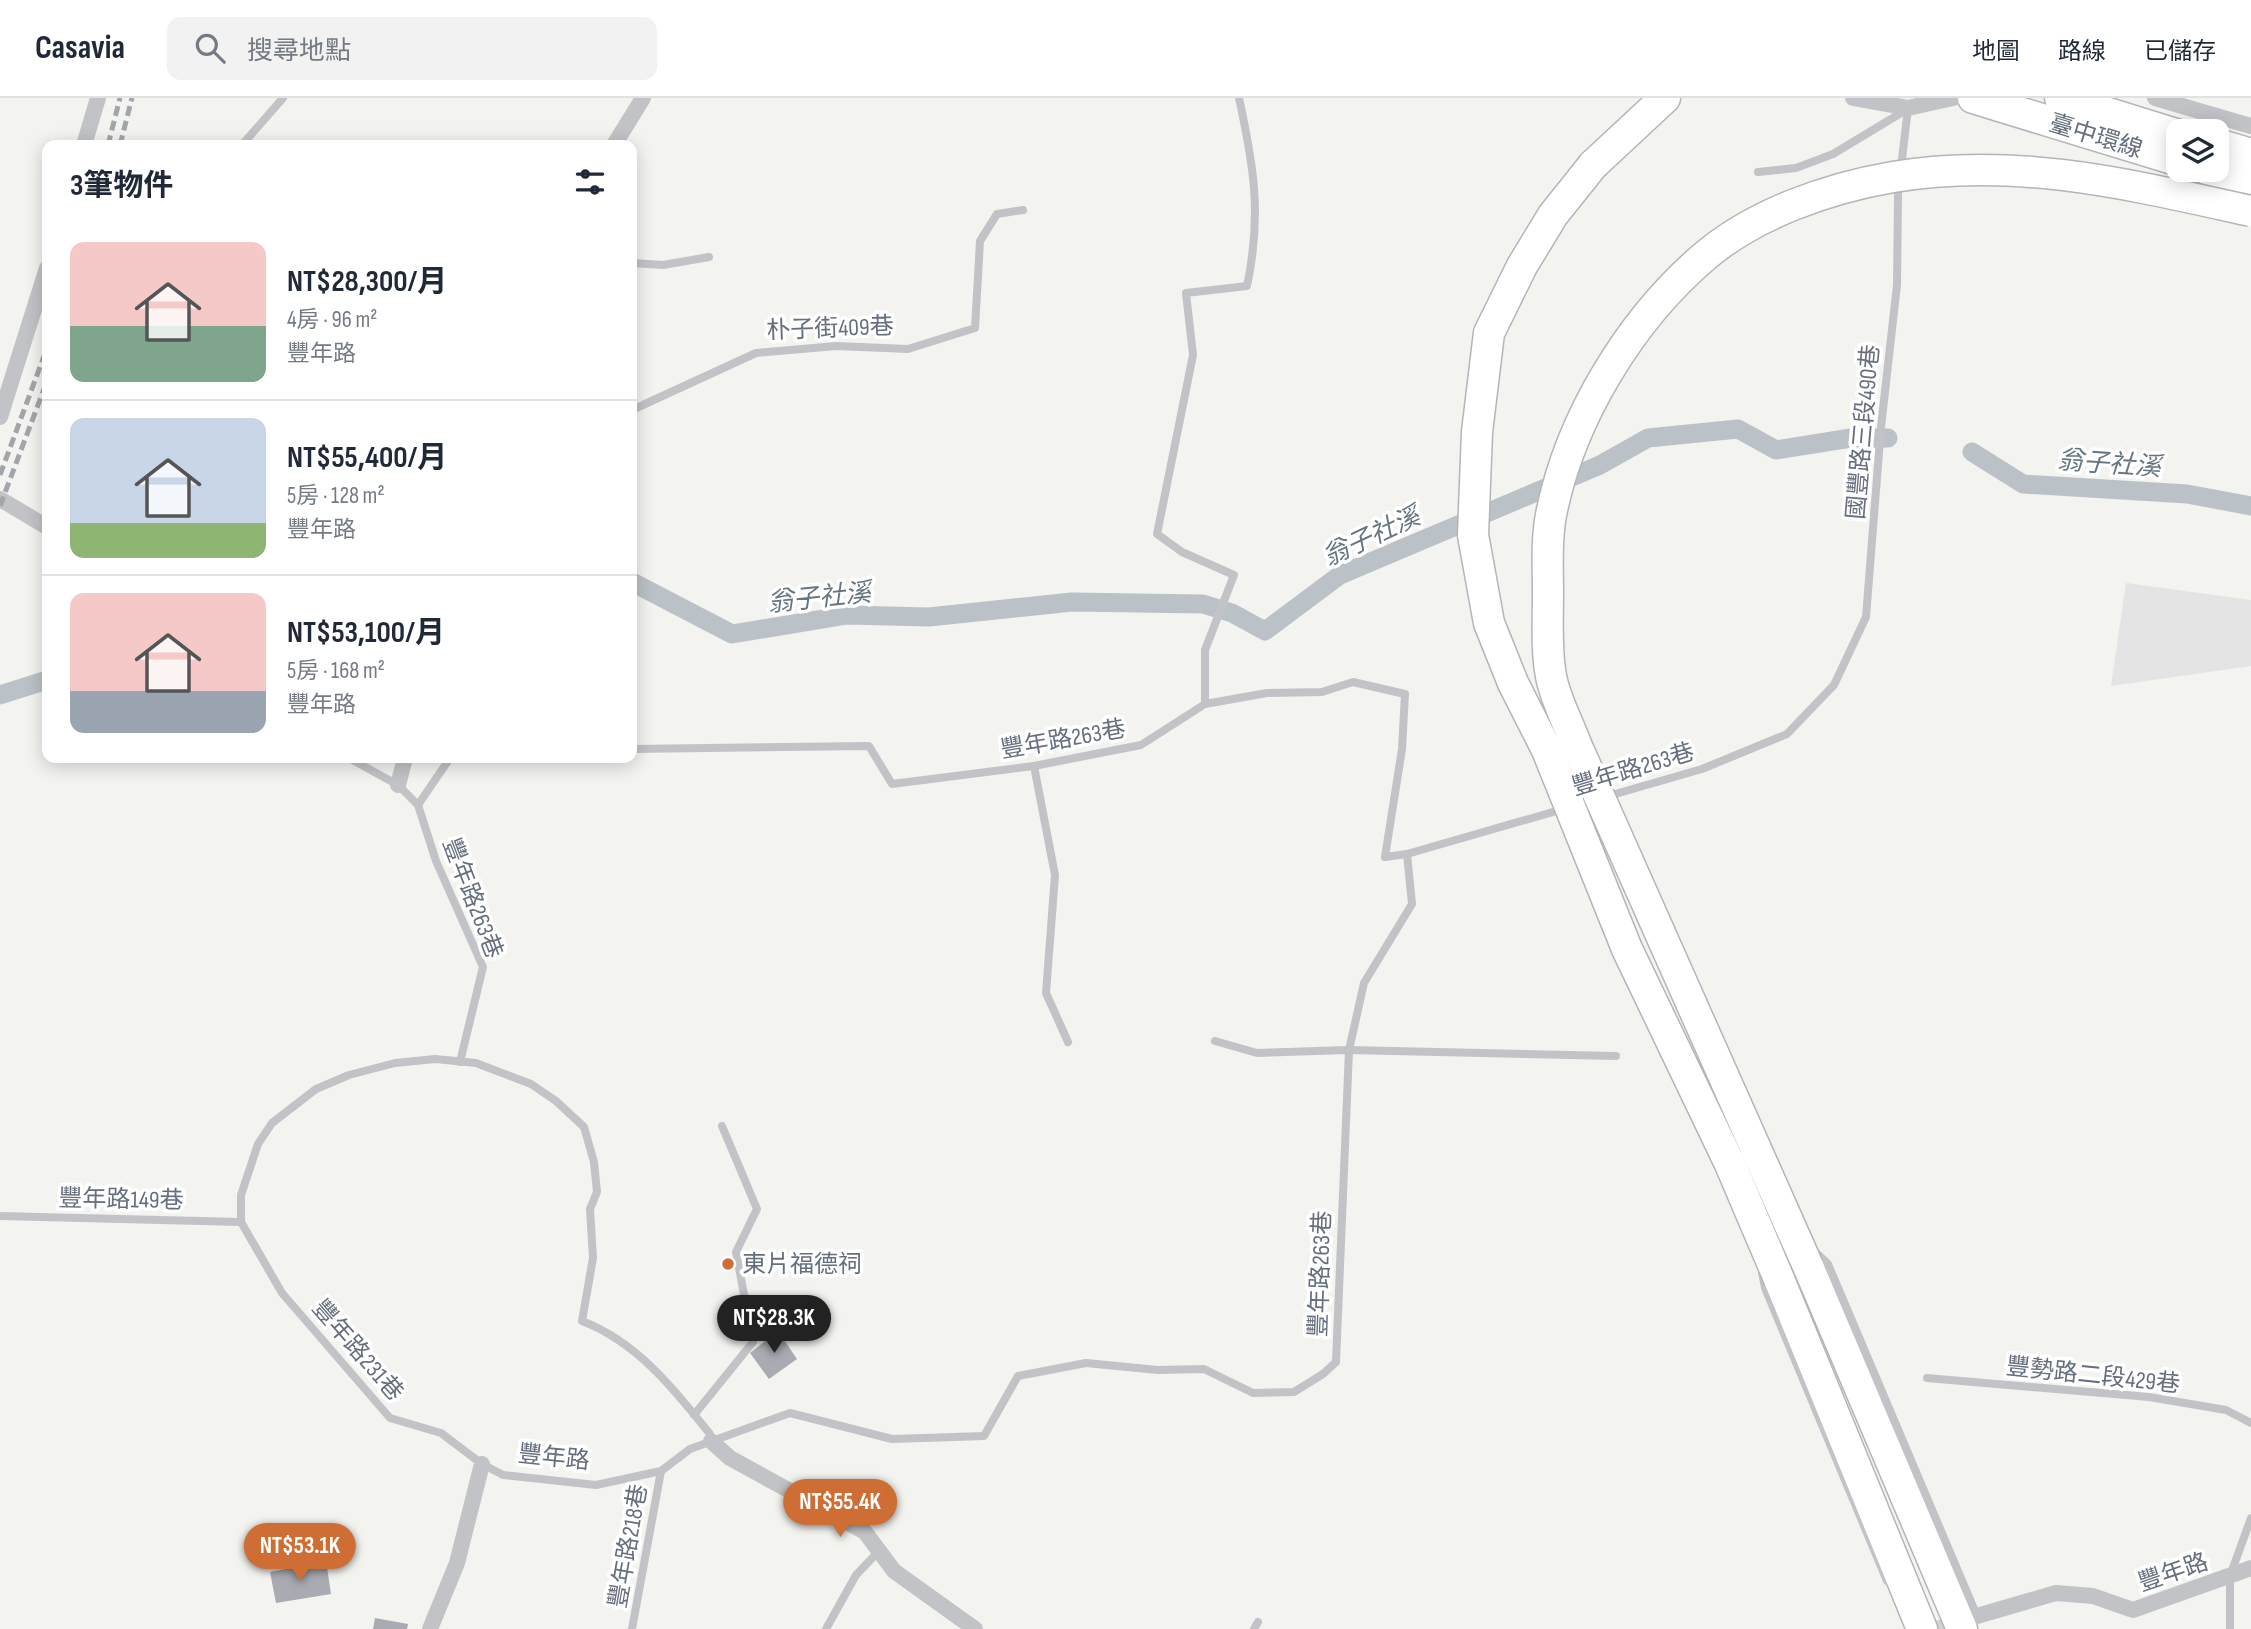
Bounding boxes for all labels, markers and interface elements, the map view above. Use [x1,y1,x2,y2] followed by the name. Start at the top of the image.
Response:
[167,17,657,80] search box
[35,28,125,68] text: Casavia
[191,29,229,67] icon: search
[247,36,351,67] text: 搜尋地點
[1972,37,2020,66] text: 地圖
[2058,37,2106,66] text: 路線
[2144,37,2216,66] text: 已儲存
[2046,109,2146,164] street label: 臺中環線
[2166,119,2229,182] map controls
[2166,119,2229,182] button: layers
[571,163,609,201] icon: filters
[70,168,173,204] text: 3筆物件
[287,264,447,300] text: NT$28,300/月
[126,270,210,354] icon: home
[287,306,377,334] text: 4房 · 96 m²
[766,312,894,345] street label: 朴子街409巷
[287,340,356,368] text: 豐年路
[1841,343,1886,521] street label: 國豐路三段490巷
[287,440,447,476] text: NT$55,400/月
[2056,445,2166,484] water label: 翁子社溪
[126,446,210,530] icon: home
[287,482,385,510] text: 5房 · 128 m²
[1318,500,1429,573] water label: 翁子社溪
[287,516,356,544] text: 豐年路
[766,577,876,619] water label: 翁子社溪
[287,615,445,651] text: NT$53,100/月
[126,621,210,705] icon: home
[287,657,385,685] text: 5房 · 168 m²
[287,691,356,719] text: 豐年路
[998,714,1128,765] street label: 豐年路263巷
[1568,737,1698,802] street label: 豐年路263巷
[436,834,509,962] street label: 豐年路263巷
[58,1184,184,1215] street label: 豐年路149巷
[1304,1210,1337,1338] street label: 豐年路263巷
[742,1250,862,1279] place label: 東片福德祠
[720,1256,736,1272] marker: 東片福德祠
[306,1294,409,1407] street label: 豐年路231巷
[702,1296,846,1355] pin: NT$28.3K
[733,1304,815,1332] text: NT$28.3K
[2005,1352,2181,1399] street label: 豐勢路二段429巷
[517,1439,591,1476] street label: 豐年路
[768,1480,912,1539] pin: NT$55.4K
[603,1482,654,1610] street label: 豐年路218巷
[799,1488,881,1516] text: NT$55.4K
[228,1524,372,1583] pin: NT$53.1K
[260,1532,340,1560] text: NT$53.1K
[2134,1547,2212,1598] street label: 豐年路

